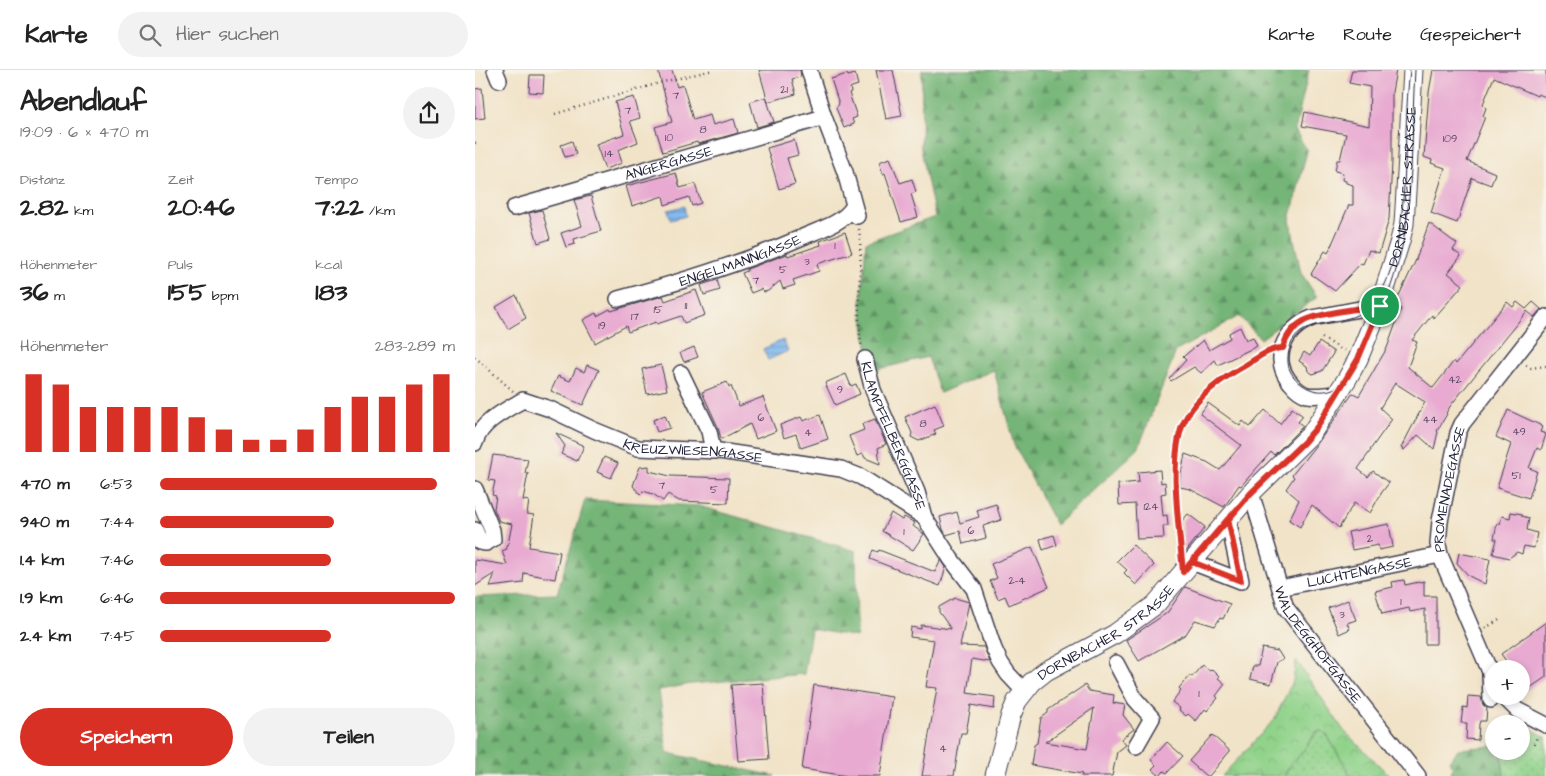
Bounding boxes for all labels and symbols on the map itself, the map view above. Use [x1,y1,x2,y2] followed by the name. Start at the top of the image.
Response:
[780,82,788,97] house number: 21
[673,88,680,103] house number: 7
[625,103,632,118] house number: 7
[1384,105,1422,269] street label: DORNBACHER STRASSE
[699,122,707,137] house number: 8
[665,130,673,145] house number: 10
[1443,131,1457,146] house number: 109
[622,141,716,186] street label: ANGERGASSE
[605,146,614,161] house number: 14
[677,230,805,292] street label: ENGELMANNGASSE
[834,238,836,253] house number: 1
[804,254,810,269] house number: 3
[779,262,787,277] house number: 5
[753,273,760,288] house number: 7
[1359,285,1401,327] pin
[685,298,688,313] house number: 11
[653,302,663,317] house number: 15
[631,309,639,324] house number: 17
[598,318,606,333] house number: 19
[855,360,931,513] street label: KLAMPFELBERGGASSE
[1448,372,1463,387] house number: 42
[837,382,843,397] house number: 9
[758,410,765,425] house number: 6
[1423,412,1438,427] house number: 44
[919,416,927,431] house number: 8
[1429,422,1471,554] street label: PROMENADEGASSE
[1512,424,1526,439] house number: 49
[804,425,812,440] house number: 4
[620,434,765,468] street label: KREUZWIESENGASSE
[1511,468,1521,483] house number: 51
[659,478,666,493] house number: 7
[710,482,718,497] house number: 5
[1143,499,1159,514] house number: 124
[968,523,975,538] house number: 6
[903,524,905,539] house number: 1
[1367,531,1374,546] house number: 2
[1305,552,1415,593] street label: LUCHTENGASSE
[1008,573,1026,588] house number: 2-4
[1033,580,1180,685] street label: DORNBACHER STRASSE
[1269,584,1367,708] street label: WALDEGGHOFGASSE
[1400,594,1402,609] house number: 1
[1339,607,1345,622] house number: 3
[1198,686,1200,701] house number: 1
[939,741,947,756] house number: 4

